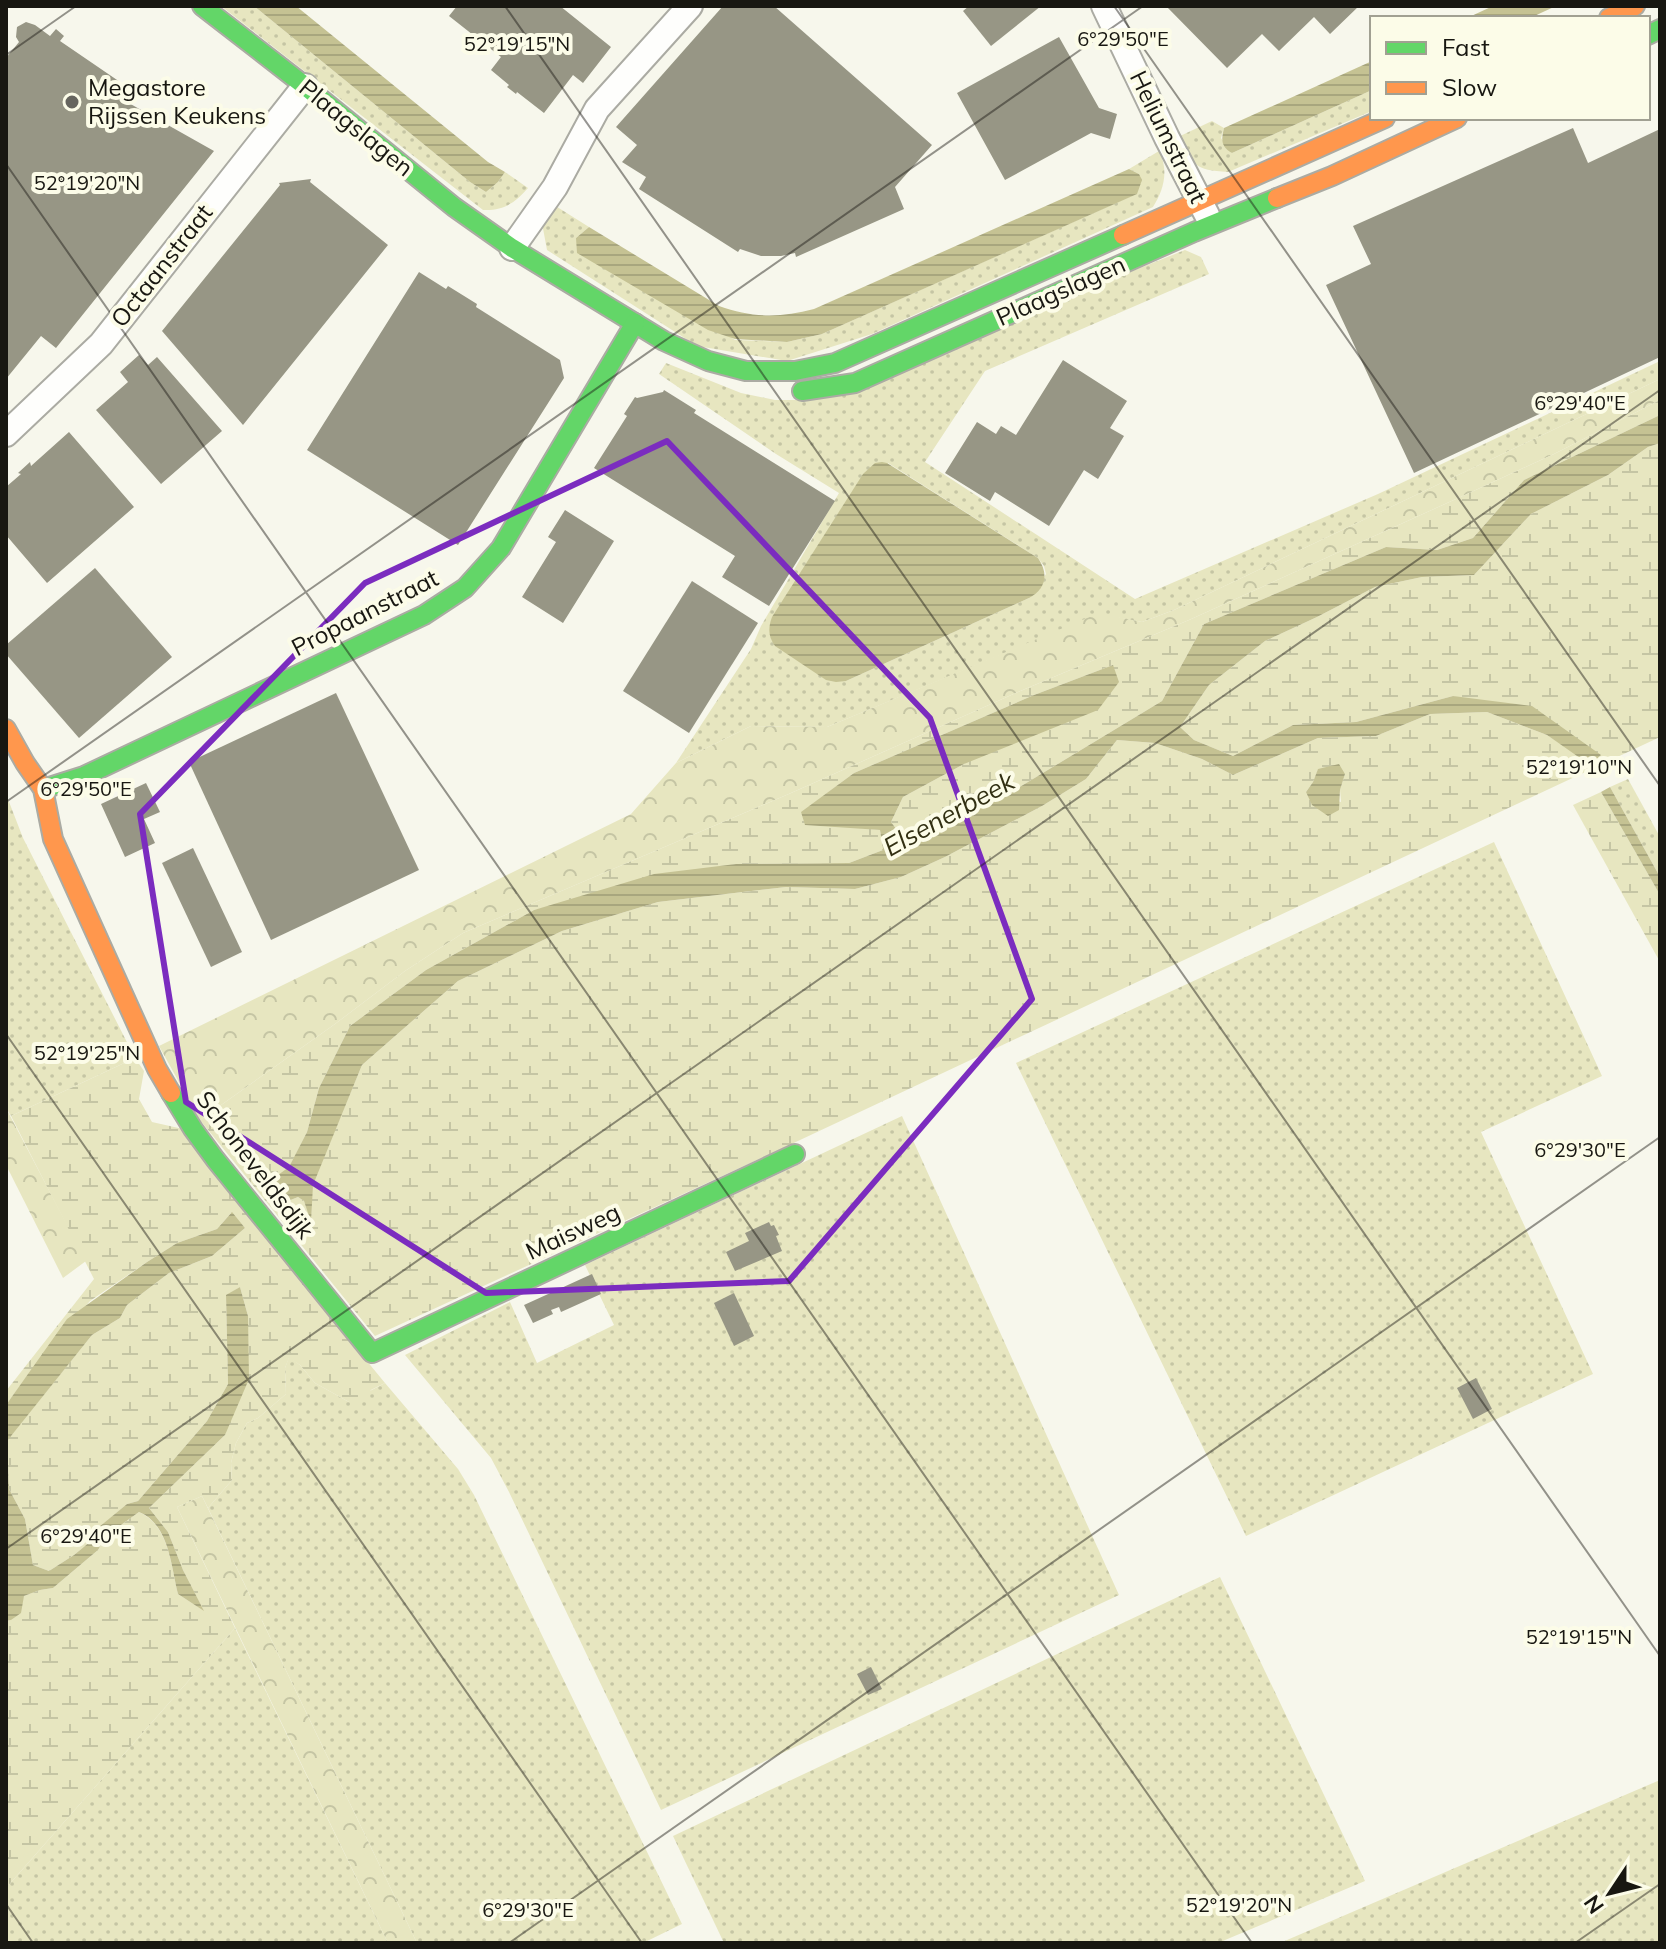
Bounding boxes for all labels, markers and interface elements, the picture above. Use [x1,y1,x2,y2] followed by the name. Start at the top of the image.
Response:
[1370,16,1650,120] legend
[1077,26,1169,51] text: 6°29'50"E
[464,31,570,56] text: 52°19'15"N
[1442,32,1490,62] text: Fast
[1124,65,1214,208] street label: Heliumstraat
[88,72,266,130] place label: Megastore Rijssen Keukens
[293,72,420,182] street label: Plaagslagen
[1442,72,1497,102] text: Slow
[63,93,81,111] marker: Megastore Rijssen Keukens
[34,170,140,195] text: 52°19'20"N
[104,198,218,333] street label: Octaanstraat
[991,248,1130,332] street label: Plaagslagen
[1534,390,1626,415] text: 6°29'40"E
[286,562,443,662] street label: Propaanstraat
[1526,754,1632,779] text: 52°19'10"N
[878,764,1021,863] water label: Elsenerbeek
[40,776,132,801] text: 6°29'50"E
[34,1040,140,1065] text: 52°19'25"N
[190,1085,322,1245] street label: Schoneveldsdijk
[1534,1137,1626,1162] text: 6°29'30"E
[521,1196,624,1266] street label: Maisweg
[40,1523,132,1548] text: 6°29'40"E
[1526,1624,1632,1649] text: 52°19'15"N
[1570,1853,1650,1933] north arrow
[1577,1890,1610,1919] text: N
[1186,1892,1292,1917] text: 52°19'20"N
[482,1897,574,1922] text: 6°29'30"E

